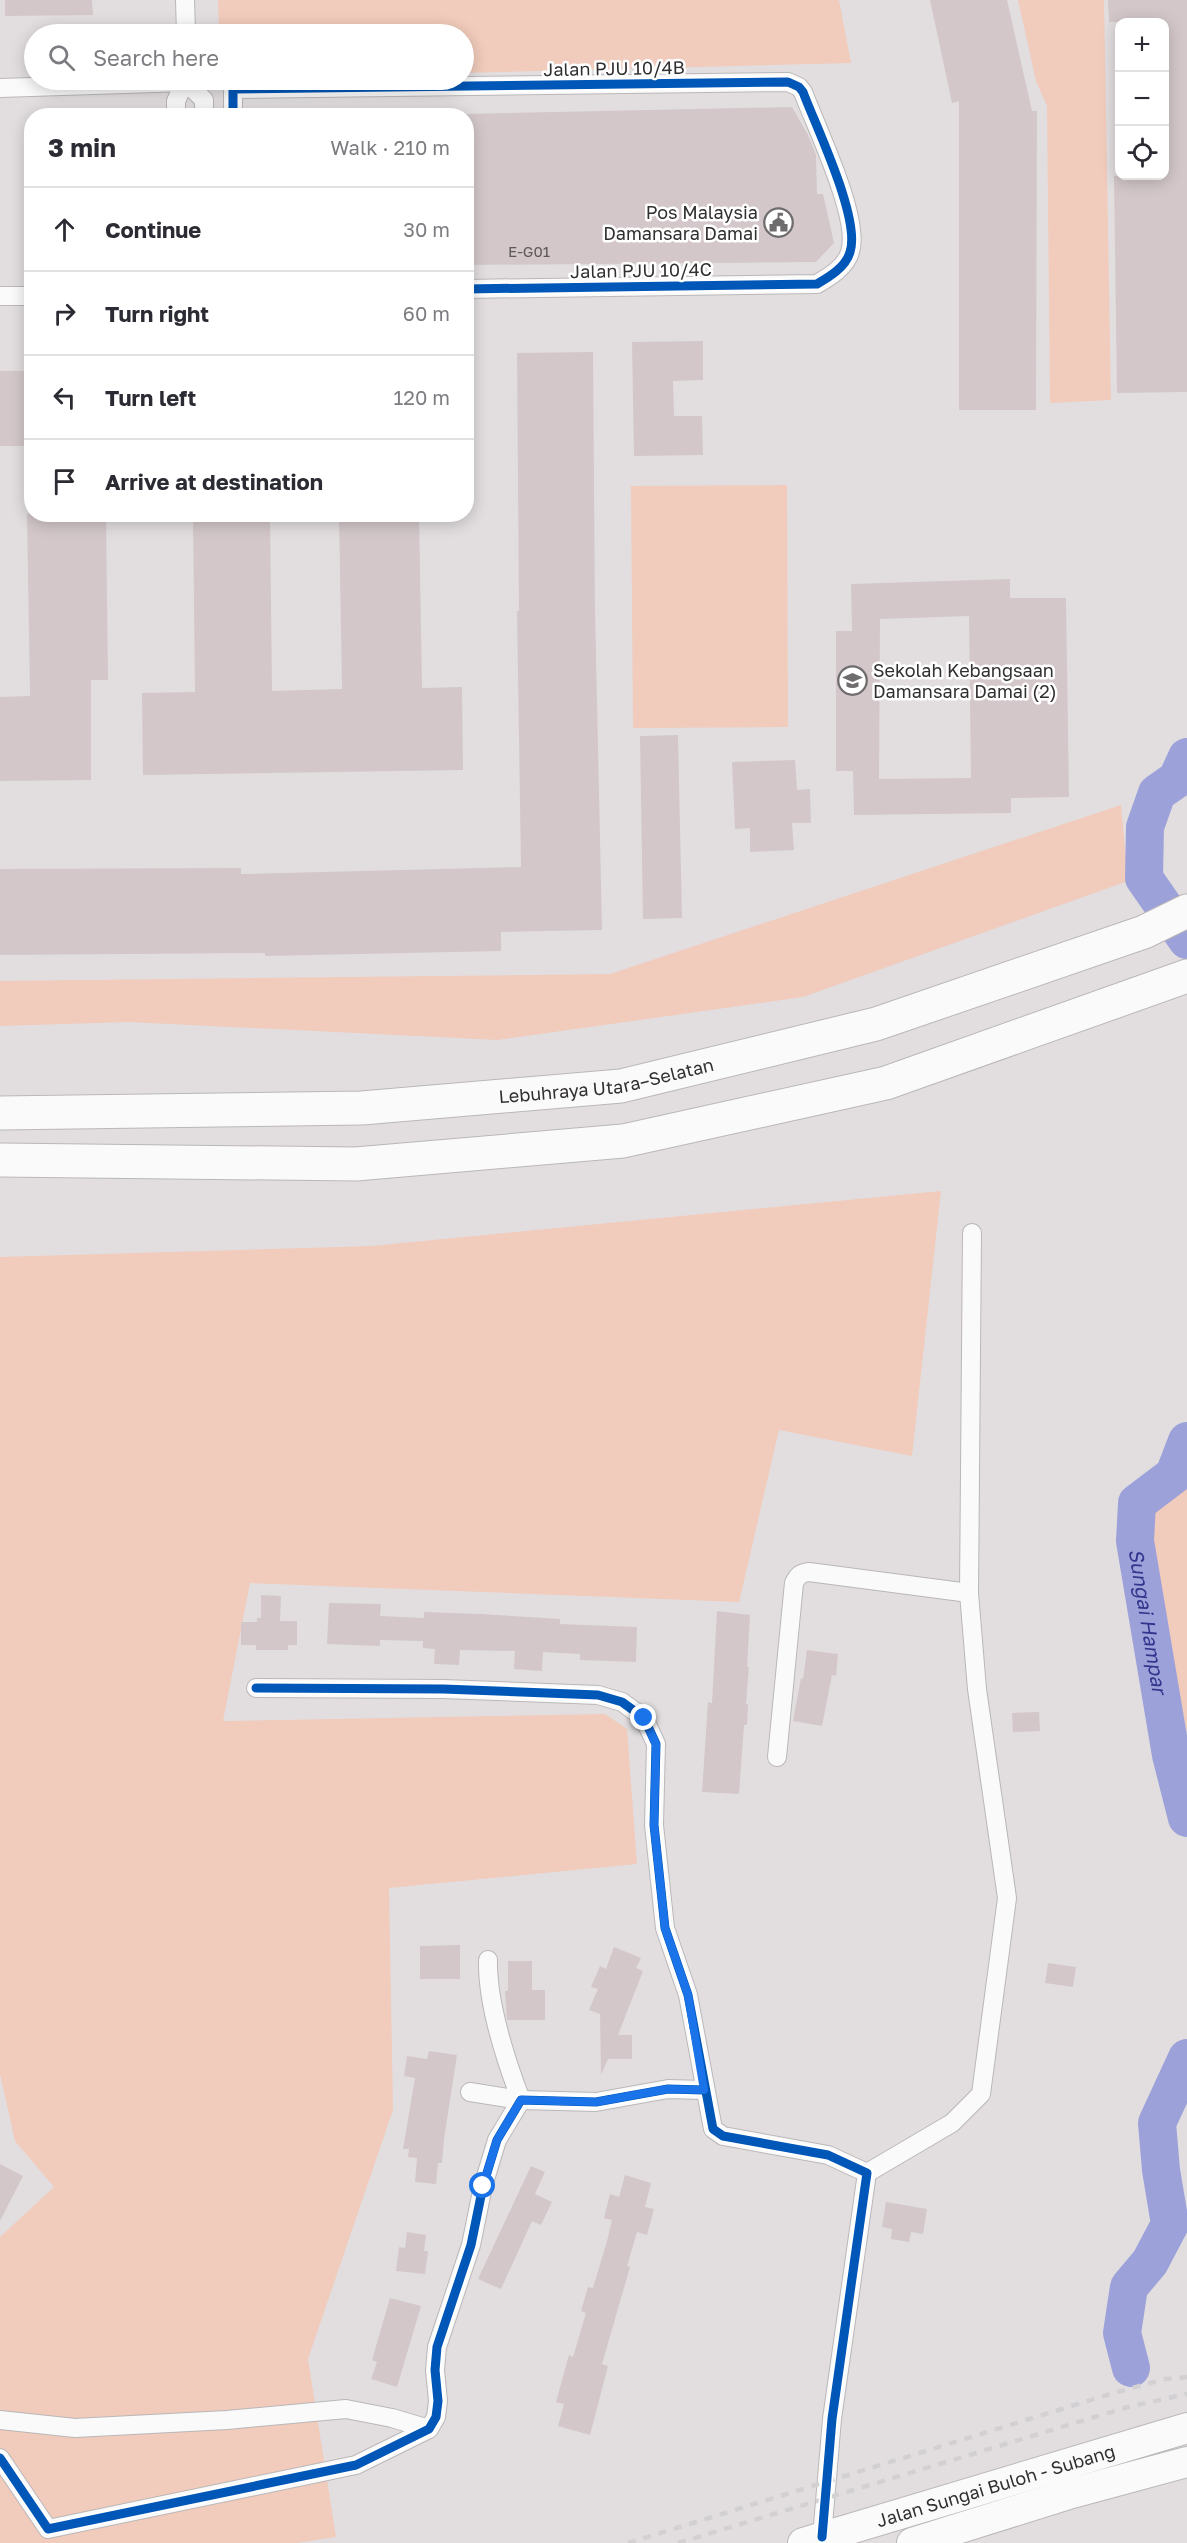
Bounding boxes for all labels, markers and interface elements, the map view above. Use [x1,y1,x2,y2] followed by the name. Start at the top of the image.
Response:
[1115,18,1169,180] map controls
[1115,18,1169,72] button: +
[24,24,474,90] search box
[45,41,78,74] icon: search
[93,44,219,71] text: Search here
[543,56,685,80] street label: Jalan PJU 10/4B
[1115,72,1169,126] button: −
[1115,126,1169,180] button: locate
[48,132,116,163] text: 3 min
[330,135,450,159] text: Walk · 210 m
[603,201,758,244] place label: Pos Malaysia Damansara Damai
[763,206,795,238] public building icon: Pos Malaysia Damansara Damai
[48,213,81,246] icon: ahead
[105,216,201,243] text: Continue
[403,217,450,241] text: 30 m
[508,242,550,260] house number: E-G01
[570,258,712,282] street label: Jalan PJU 10/4C
[48,297,81,330] icon: right
[105,300,209,327] text: Turn right
[403,301,450,325] text: 60 m
[48,381,81,414] icon: left
[105,384,196,411] text: Turn left
[394,385,450,409] text: 120 m
[48,465,81,498] icon: arrive
[105,468,323,495] text: Arrive at destination
[873,659,1056,702] place label: Sekolah Kebangsaan Damansara Damai (2)
[836,664,868,696] school or university icon: Sekolah Kebangsaan Damansara Damai (2)
[498,1053,716,1107] street label: Lebuhraya Utara–Selatan
[1124,1547,1173,1699] water label: Sungai Hampar
[630,1704,656,1730] route end
[469,2172,495,2198] route start
[874,2439,1117,2531] street label: Jalan Sungai Buloh - Subang

